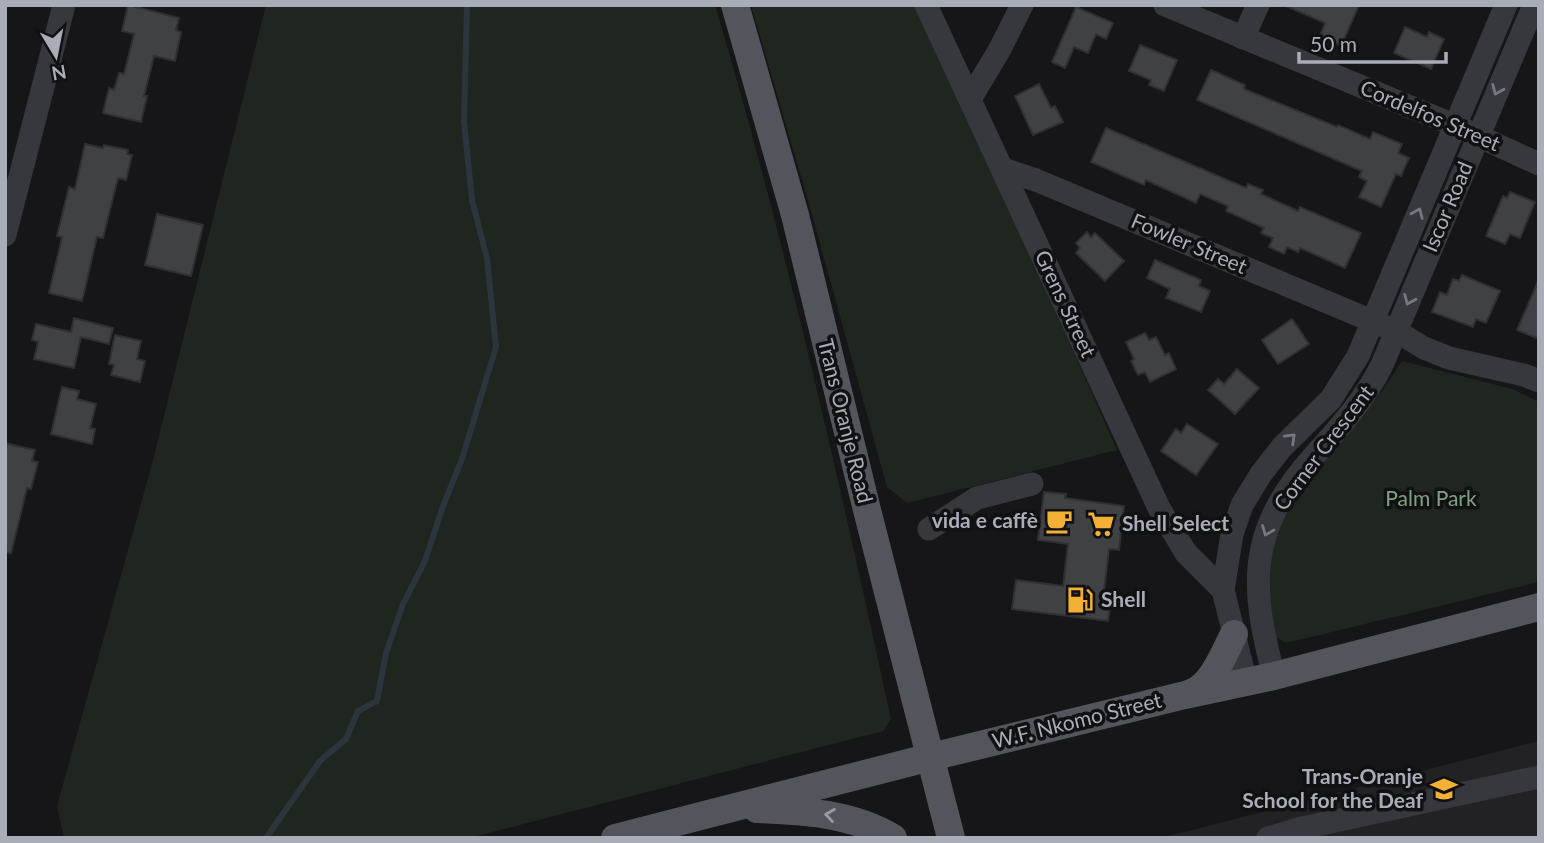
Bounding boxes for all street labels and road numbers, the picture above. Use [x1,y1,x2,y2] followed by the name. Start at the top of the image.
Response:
[1357,74,1505,156] street label: Cordelfos Street
[1416,158,1477,255] street label: Iscor Road
[1128,207,1252,278] street label: Fowler Street
[1031,246,1102,361] street label: Grens Street
[814,336,879,505] street label: Trans Oranje Road
[1268,379,1378,515] street label: Corner Crescent
[989,686,1164,753] street label: W.F. Nkomo Street

